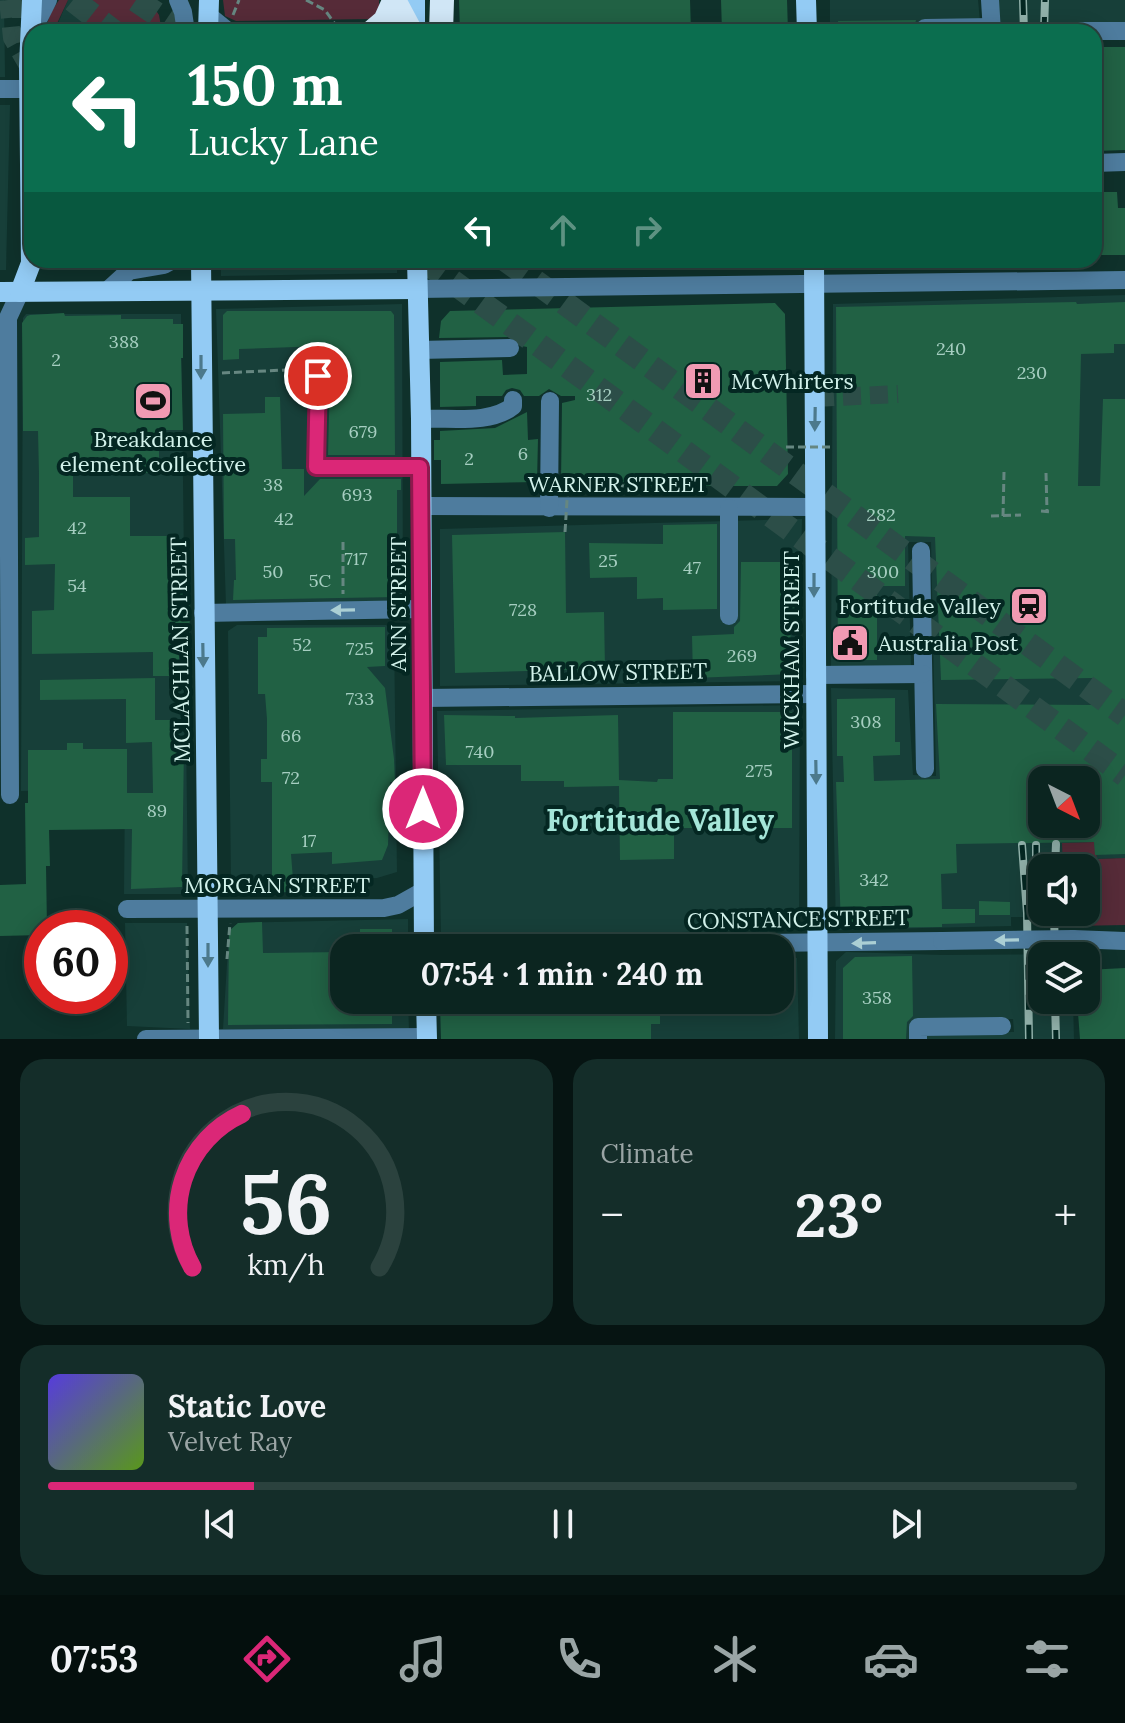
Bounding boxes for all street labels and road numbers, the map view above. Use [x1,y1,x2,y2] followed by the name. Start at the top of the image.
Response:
[528,470,708,498] street label: WARNER STREET
[164,537,196,763] street label: MCLACHLAN STREET
[384,537,412,672] street label: ANN STREET
[777,551,805,749] street label: WICKHAM STREET
[529,656,707,688] street label: BALLOW STREET
[184,871,370,899] street label: MORGAN STREET
[687,903,909,935] street label: CONSTANCE STREET

